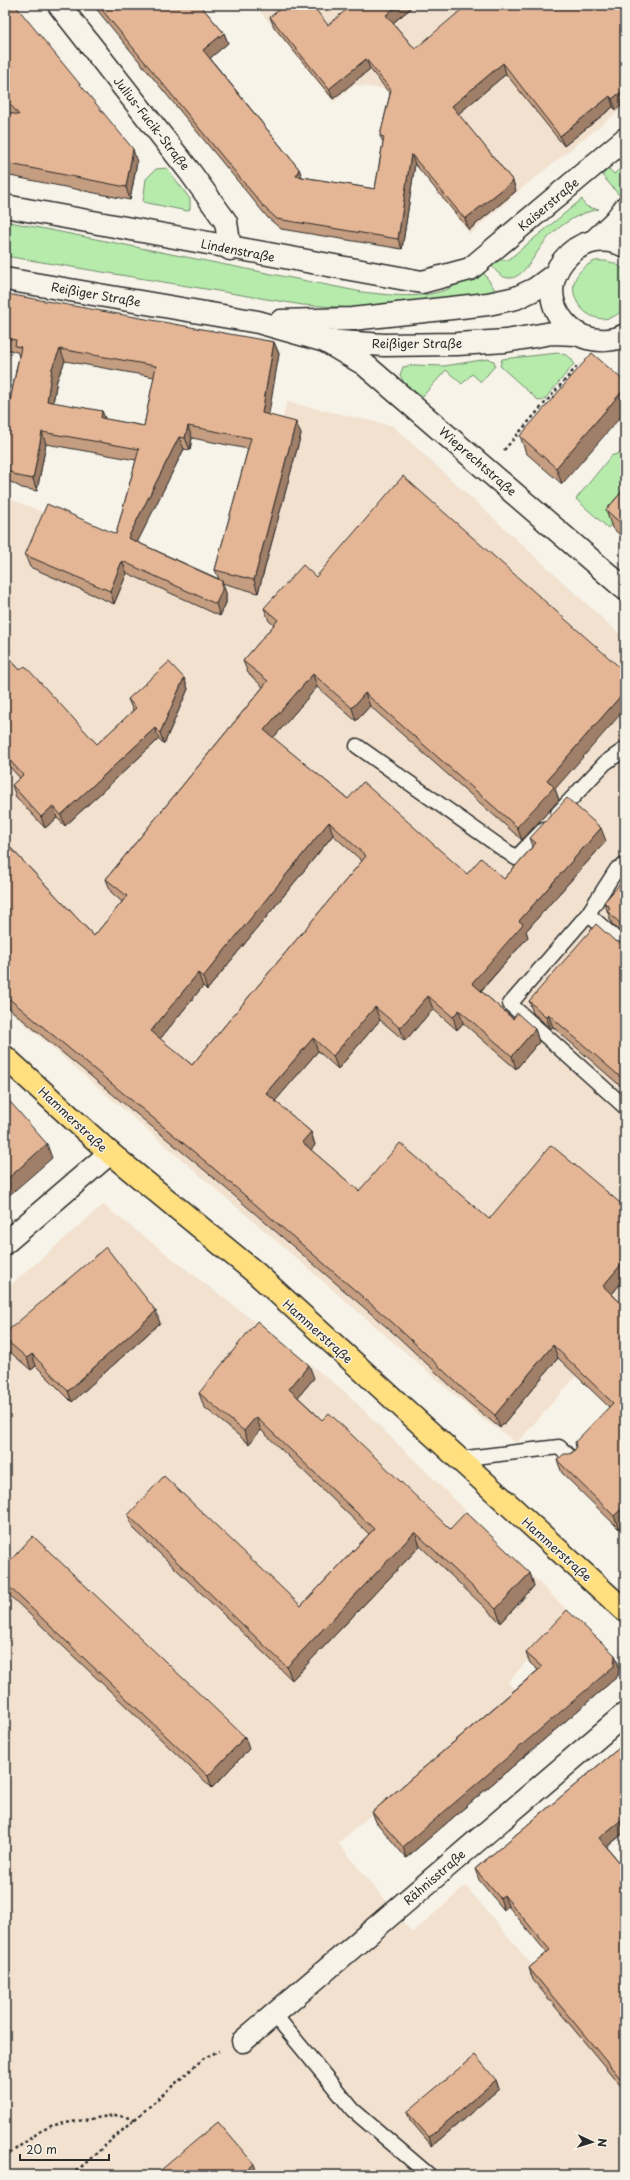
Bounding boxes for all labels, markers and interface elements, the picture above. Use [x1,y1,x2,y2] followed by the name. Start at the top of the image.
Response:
[110,72,194,174] street label: Julius-Fucik-Straße
[514,173,582,235] street label: Kaiserstraße
[199,234,277,266] street label: Lindenstraße
[50,277,142,311] street label: Reißiger Straße
[372,334,462,352] street label: Reißiger Straße
[435,422,521,500] street label: Wieprechtstraße
[35,1082,111,1156] street label: Hammerstraße
[279,1295,357,1367] street label: Hammerstraße
[518,1513,596,1585] street label: Hammerstraße
[399,1845,469,1909] street label: Rähnisstraße
[572,2122,612,2162] north arrow
[20,2136,109,2162] scale bar
[594,2138,611,2148] text: N
[26,2140,57,2158] text: 20 m

